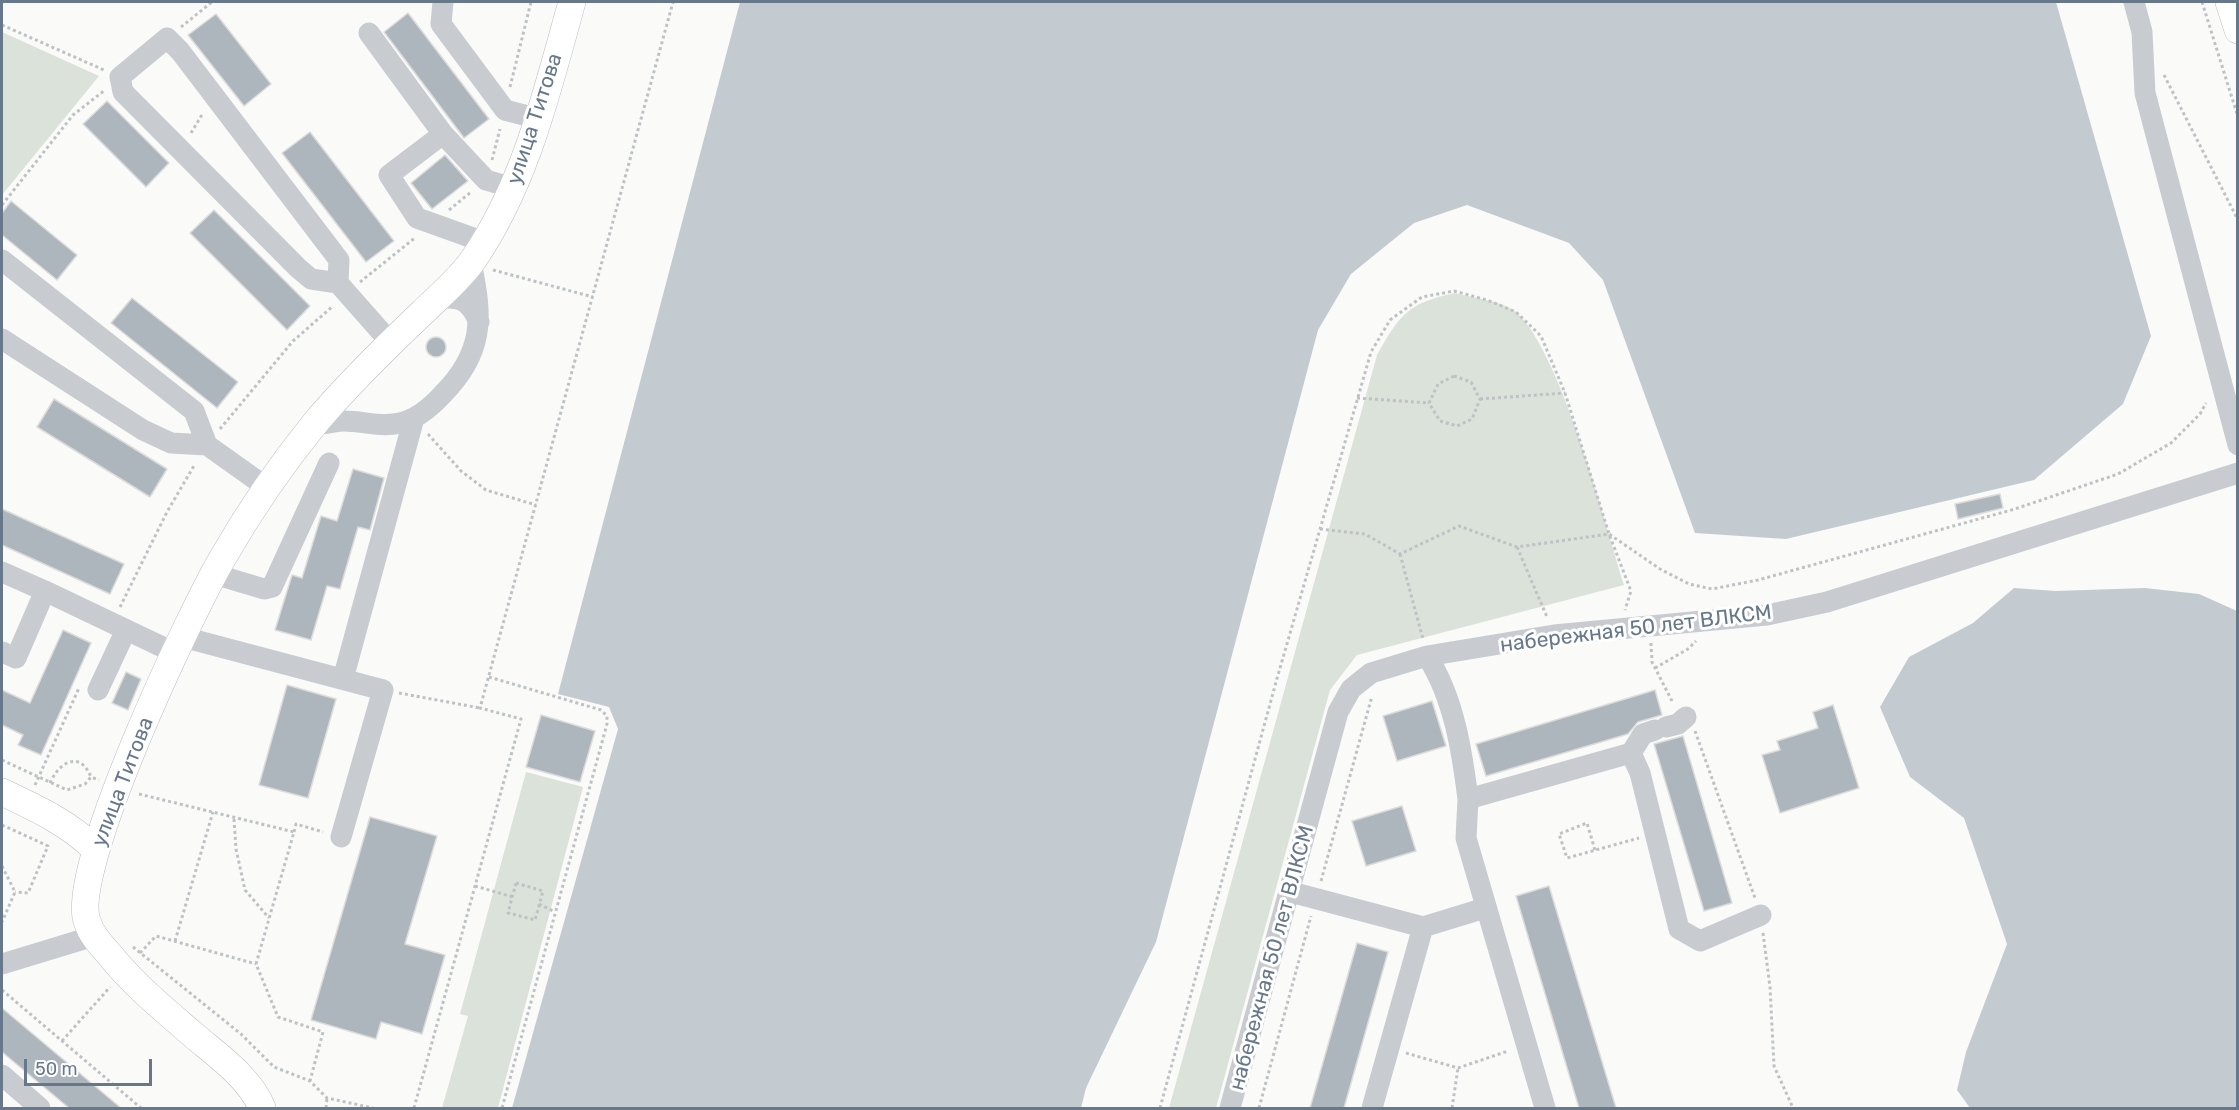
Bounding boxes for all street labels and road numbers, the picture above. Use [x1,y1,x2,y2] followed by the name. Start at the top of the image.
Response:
[502,50,568,188] street label: улица Титова
[1499,600,1773,658] street label: набережная 50 лет ВЛКСМ
[87,714,159,850] street label: улица Титова
[1224,823,1320,1093] street label: набережная 50 лет ВЛКСМ

